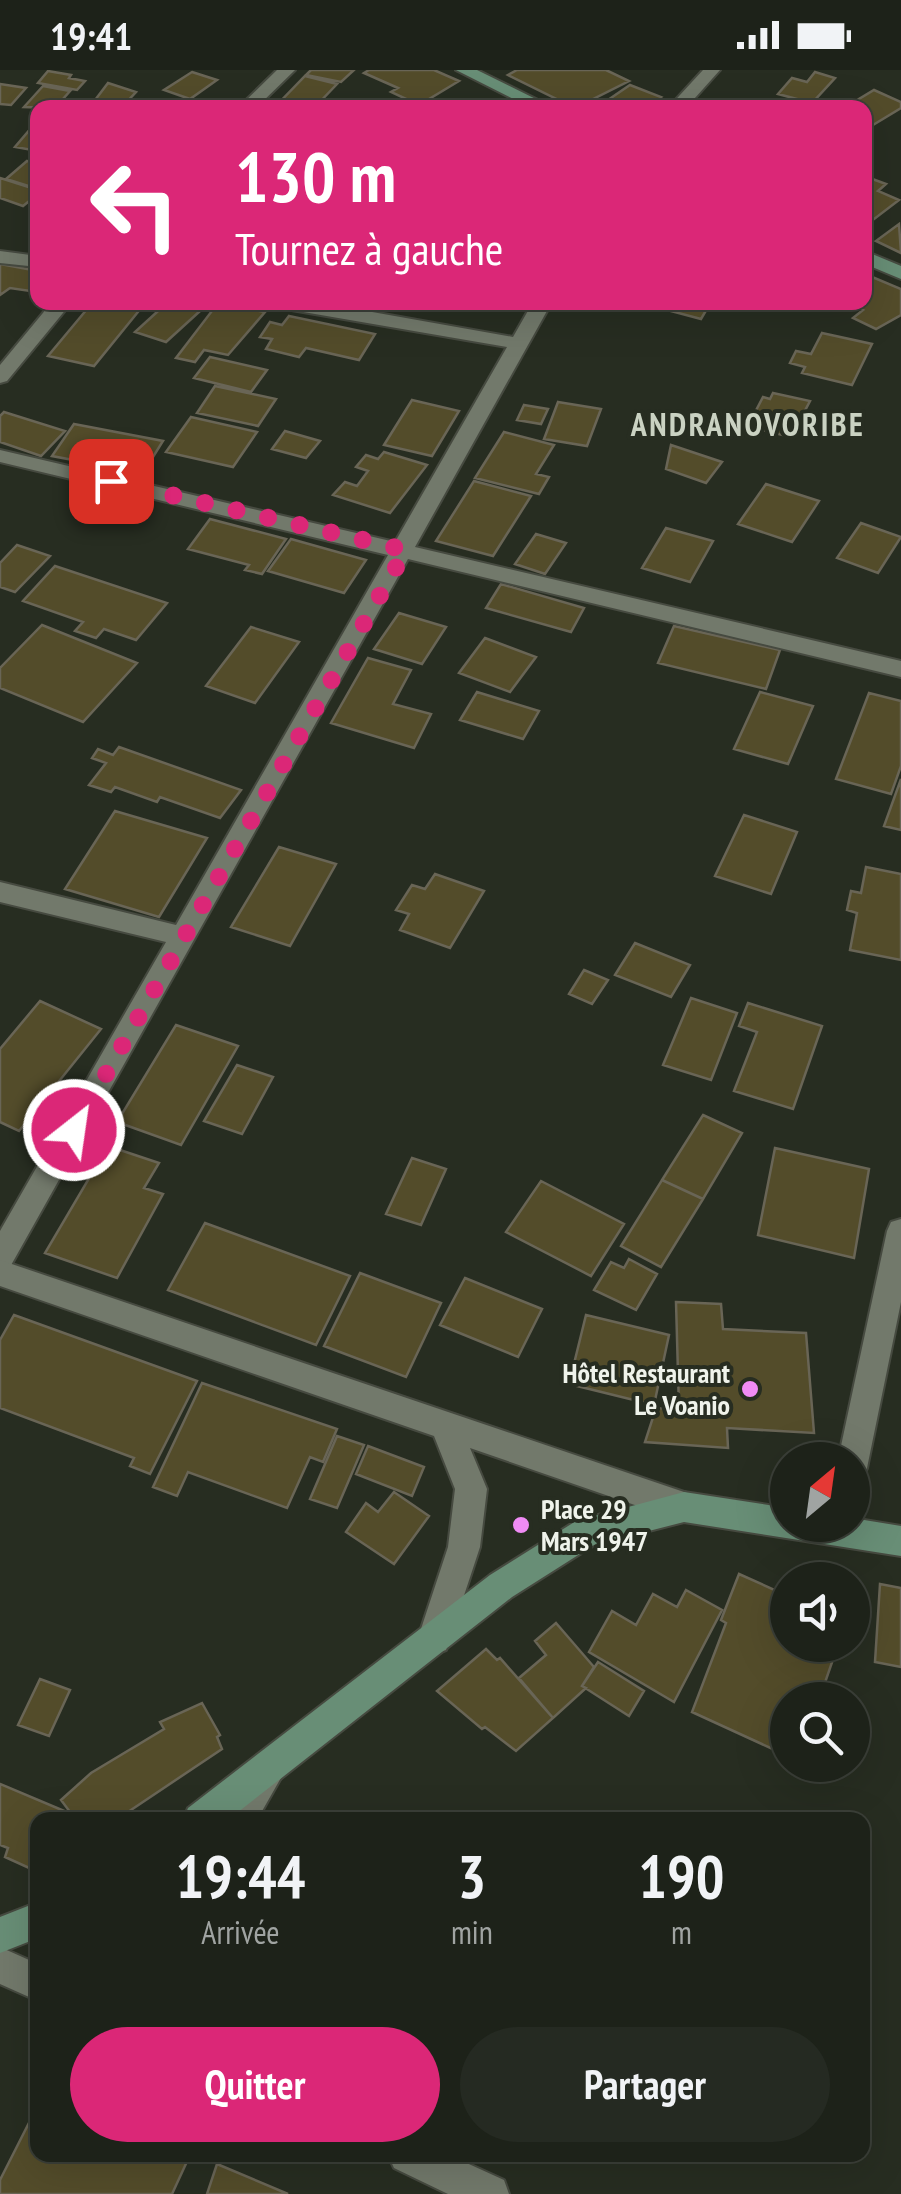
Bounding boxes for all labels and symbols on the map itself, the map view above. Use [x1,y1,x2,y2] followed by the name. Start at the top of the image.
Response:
[630,403,865,445] district label: ANDRANOVORIBE
[69,439,154,524] pin
[22,1078,126,1182] position arrow
[563,1354,730,1423] place label: Hôtel Restaurant Le Voanio
[739,1378,761,1400] marker: Hôtel Restaurant Le Voanio
[770,1442,870,1542] north arrow
[541,1490,648,1559] place label: Place 29 Mars 1947
[510,1514,532,1536] marker: Place 29 Mars 1947

